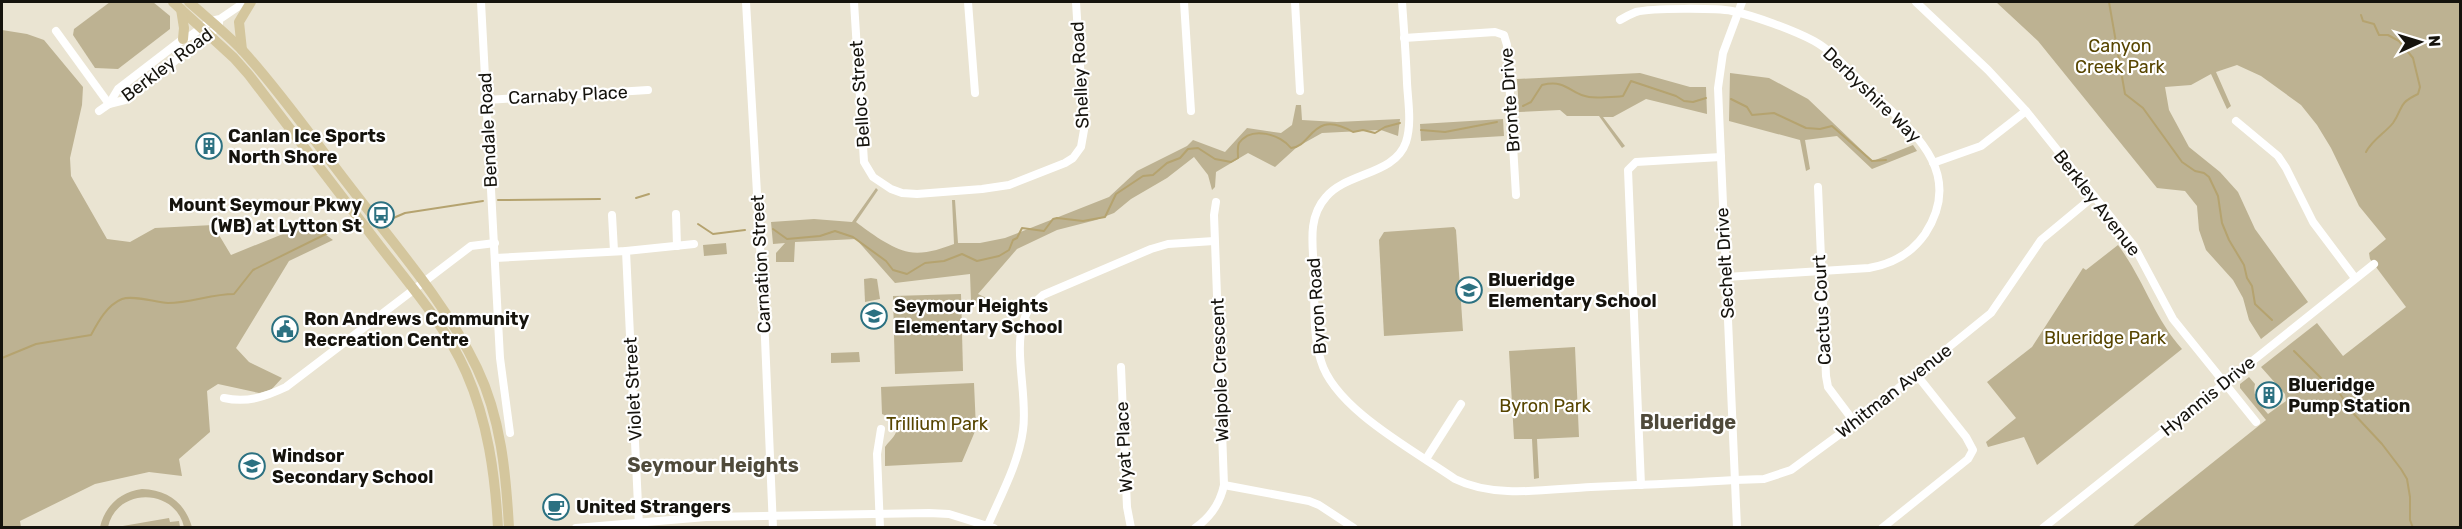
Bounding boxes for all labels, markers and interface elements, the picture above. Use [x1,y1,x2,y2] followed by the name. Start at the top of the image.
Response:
[2390,12,2450,72] north arrow
[1066,21,1094,129] street label: Shelley Road
[117,23,217,107] street label: Berkley Road
[2075,35,2166,78] park label: Canyon Creek Park
[2425,35,2444,47] text: N
[845,40,875,148] street label: Belloc Street
[1818,42,1926,148] street label: Derbyshire Way
[1495,47,1525,153] street label: Bronte Drive
[474,72,502,188] street label: Bendale Road
[508,81,628,109] street label: Carnaby Place
[228,125,386,168] place label: Canlan Ice Sports North Shore
[194,131,224,161] building icon: Canlan Ice Sports North Shore
[2049,145,2145,261] street label: Berkley Avenue
[169,194,362,237] place label: Mount Seymour Pkwy (WB) at Lytton St
[746,194,776,334] street label: Carnation Street
[366,200,396,230] bus stop icon: Mount Seymour Pkwy (WB) at Lytton St
[1711,207,1739,319] street label: Sechelt Drive
[1808,254,1836,366] street label: Cactus Court
[1303,257,1331,355] street label: Byron Road
[1488,269,1657,312] place label: Blueridge Elementary School
[1454,275,1484,305] school or university icon: Blueridge Elementary School
[894,295,1063,338] place label: Seymour Heights Elementary School
[1206,298,1234,442] street label: Walpole Crescent
[859,301,889,331] school or university icon: Seymour Heights Elementary School
[304,308,529,351] place label: Ron Andrews Community Recreation Centre
[270,314,300,344] public building icon: Ron Andrews Community Recreation Centre
[2044,327,2167,349] park label: Blueridge Park
[619,336,647,442] street label: Violet Street
[1832,339,1956,443] street label: Whitman Avenue
[2156,351,2260,441] street label: Hyannis Drive
[2288,374,2410,417] place label: Blueridge Pump Station
[2254,380,2284,410] building icon: Blueridge Pump Station
[1499,395,1592,417] park label: Byron Park
[1111,401,1137,493] street label: Wyat Place
[1640,410,1736,434] district label: Blueridge
[886,413,989,435] park label: Trillium Park
[272,445,434,488] place label: Windsor Secondary School
[237,451,267,481] school or university icon: Windsor Secondary School
[627,453,799,477] district label: Seymour Heights
[541,492,571,522] cafe icon: United Strangers
[576,496,731,518] place label: United Strangers

